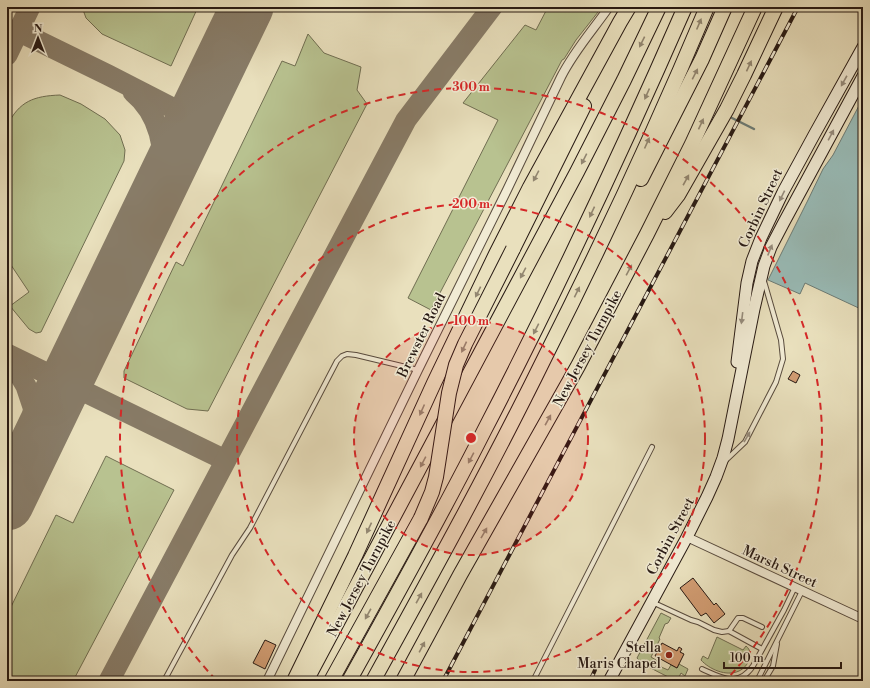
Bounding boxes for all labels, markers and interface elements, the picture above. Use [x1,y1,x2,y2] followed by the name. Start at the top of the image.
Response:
[18,18,58,58] north arrow
[697,18,703,30] one-way arrow
[34,22,43,36] text: N
[639,37,645,48] one-way arrow
[746,61,752,72] one-way arrow
[692,68,698,79] one-way arrow
[840,75,847,87] one-way arrow
[452,80,490,95] text: 300 m
[644,88,650,100] one-way arrow
[698,118,704,129] one-way arrow
[828,129,834,141] one-way arrow
[644,138,650,149] one-way arrow
[581,153,587,164] one-way arrow
[735,166,787,251] street label: Corbin Street
[533,170,539,182] one-way arrow
[683,174,690,186] one-way arrow
[778,190,785,201] one-way arrow
[452,197,490,212] text: 200 m
[589,206,595,218] one-way arrow
[768,244,774,256] one-way arrow
[626,264,632,275] one-way arrow
[520,268,527,279] one-way arrow
[475,286,481,298] one-way arrow
[574,286,580,298] one-way arrow
[549,287,626,410] street label: New Jersey Turnpike
[393,290,450,382] street label: Brewster Road
[739,312,746,324] one-way arrow
[453,314,489,329] text: 100 m
[532,323,539,335] one-way arrow
[461,341,467,352] one-way arrow
[419,404,425,415] one-way arrow
[545,414,552,426] one-way arrow
[464,431,478,445] centre of rings
[744,431,751,443] one-way arrow
[467,452,474,463] one-way arrow
[419,456,426,468] one-way arrow
[643,495,699,578] street label: Corbin Street
[323,517,400,640] street label: New Jersey Turnpike
[365,522,372,534] one-way arrow
[481,527,488,539] one-way arrow
[739,542,820,592] street label: Marsh Street
[415,592,422,604] one-way arrow
[365,608,371,620] one-way arrow
[577,639,662,673] place label: Stella Maris Chapel
[418,641,425,653] one-way arrow
[724,644,841,670] scale bar
[664,650,674,660] marker: Stella Maris Chapel
[730,651,764,666] text: 100 m

